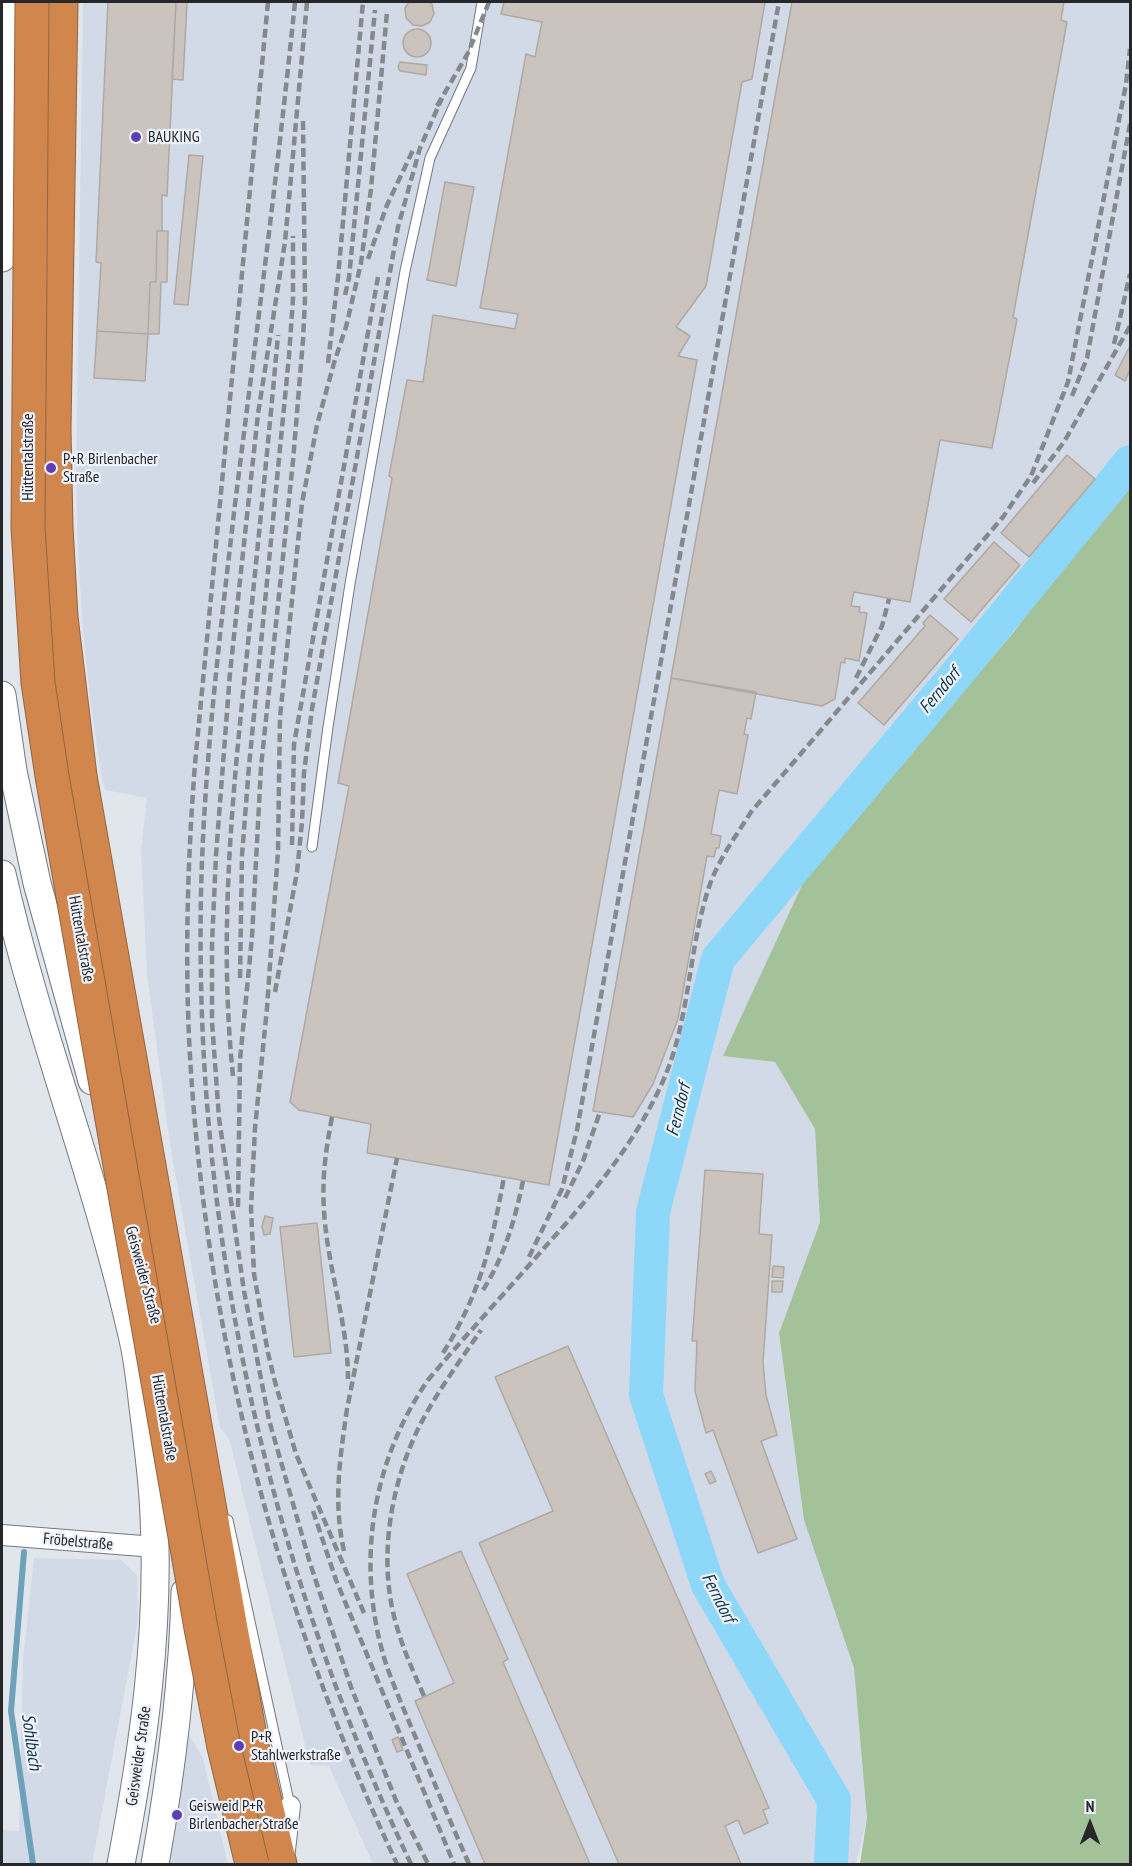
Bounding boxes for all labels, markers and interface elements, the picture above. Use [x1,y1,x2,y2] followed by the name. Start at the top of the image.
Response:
[148,127,200,147] place label: BAUKING
[129,130,143,144] marker: BAUKING
[18,413,38,501] street label: Hüttentalstraße
[63,449,158,487] place label: P+R Birlenbacher Straße
[44,461,58,475] marker: P+R Birlenbacher Straße
[915,664,965,718] water label: Ferndorf
[64,894,98,984] street label: Hüttentalstraße
[662,1082,696,1138] water label: Ferndorf
[121,1224,165,1326] street label: Geisweider Straße
[147,1373,181,1463] street label: Hüttentalstraße
[42,1529,114,1555] street label: Fröbelstraße
[696,1570,740,1626] water label: Ferndorf
[123,1705,155,1807] street label: Geisweider Straße
[16,1712,46,1772] water label: Sohlbach
[251,1727,341,1765] place label: P+R Stahlwerkstraße
[232,1739,246,1753] marker: P+R Stahlwerkstraße
[1060,1794,1120,1854] north arrow
[189,1796,299,1834] place label: Geisweid P+R Birlenbacher Straße
[1086,1796,1094,1816] text: N
[170,1808,184,1822] marker: Geisweid P+R Birlenbacher Straße

